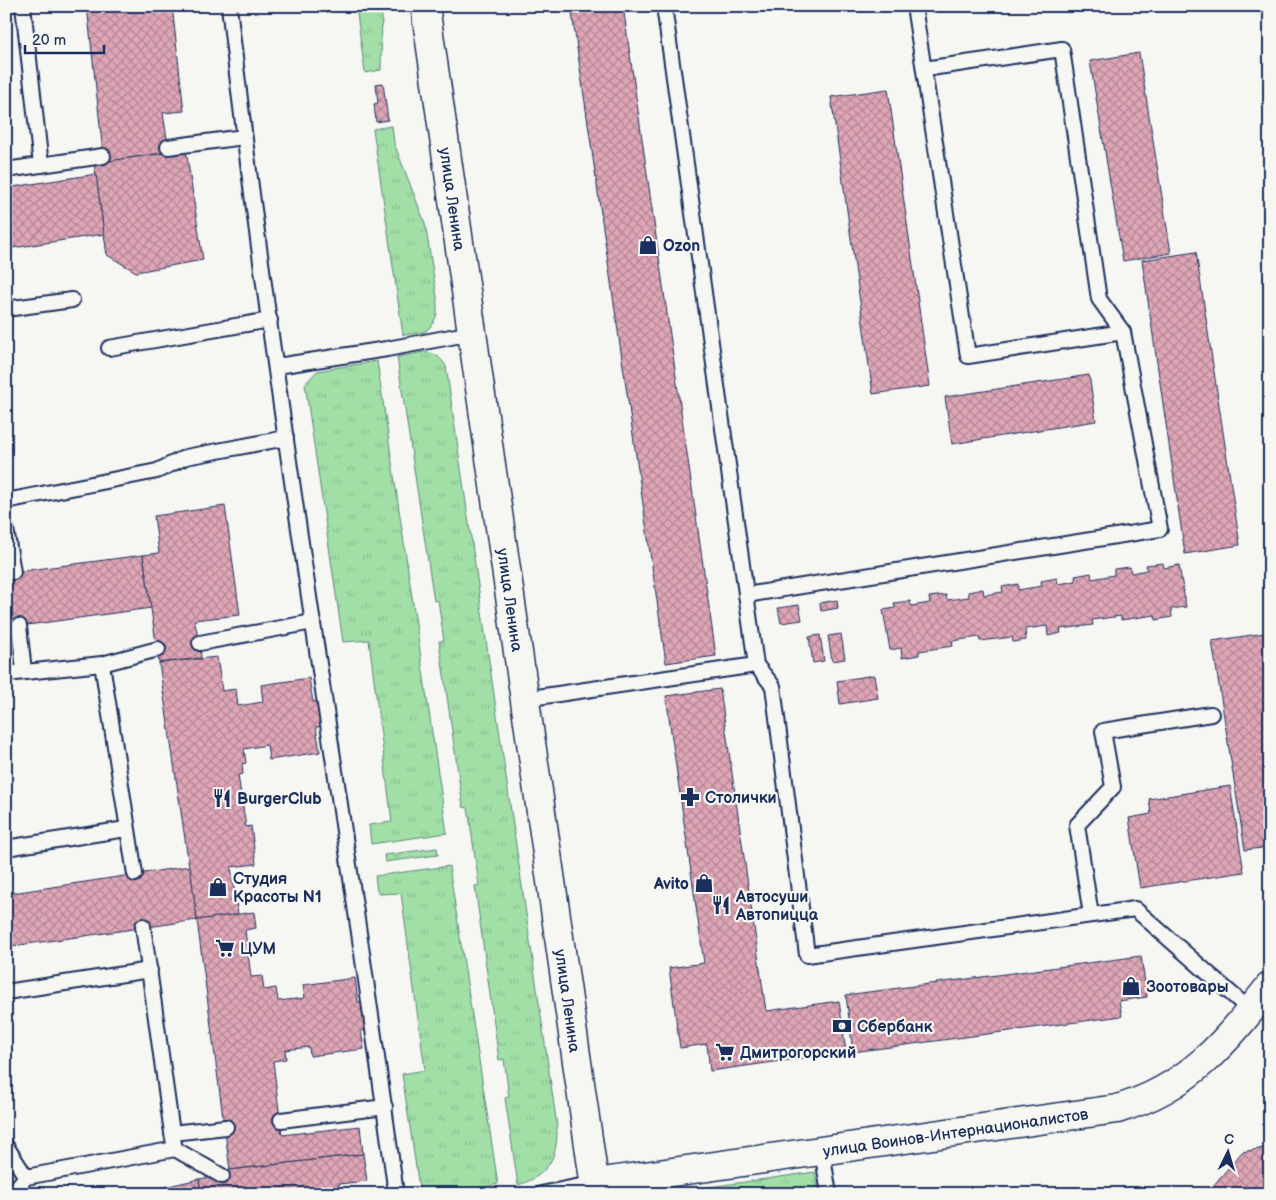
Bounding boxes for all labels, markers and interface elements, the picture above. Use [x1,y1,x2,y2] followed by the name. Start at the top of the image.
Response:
[25,22,104,54] scale bar
[32,31,66,50] text: 20 m
[434,146,468,253] street label: улица Ленина
[637,234,659,256] shop icon: Ozon
[663,237,700,256] place label: Ozon
[492,547,526,654] street label: улица Ленина
[679,786,701,808] pharmacy icon: Столички
[211,787,233,809] restaurant icon: BurgerClub
[705,789,777,808] place label: Столички
[237,790,322,809] place label: BurgerClub
[233,870,322,907] place label: Студия Красоты N1
[693,872,715,894] shop icon: Avito
[653,875,689,894] place label: Avito
[207,876,229,898] shop icon: Студия Красоты N1
[735,888,819,925] place label: Автосуши Автопицца
[710,894,732,916] restaurant icon: Автосуши Автопицца
[214,937,236,959] supermarket icon: ЦУМ
[240,940,276,959] place label: ЦУМ
[550,948,584,1054] street label: улица Ленина
[1120,975,1142,997] shop icon: Зоотовары
[1146,978,1229,997] place label: Зоотовары
[831,1015,853,1037] bank icon: Сбербанк
[857,1018,933,1037] place label: Сбербанк
[714,1041,736,1063] supermarket icon: Дмитрогорский
[740,1044,856,1063] place label: Дмитрогорский
[822,1105,1090,1162] street label: улица Воинов-Интернационалистов
[1204,1128,1254,1178] north arrow
[1223,1131,1235,1148] text: С

